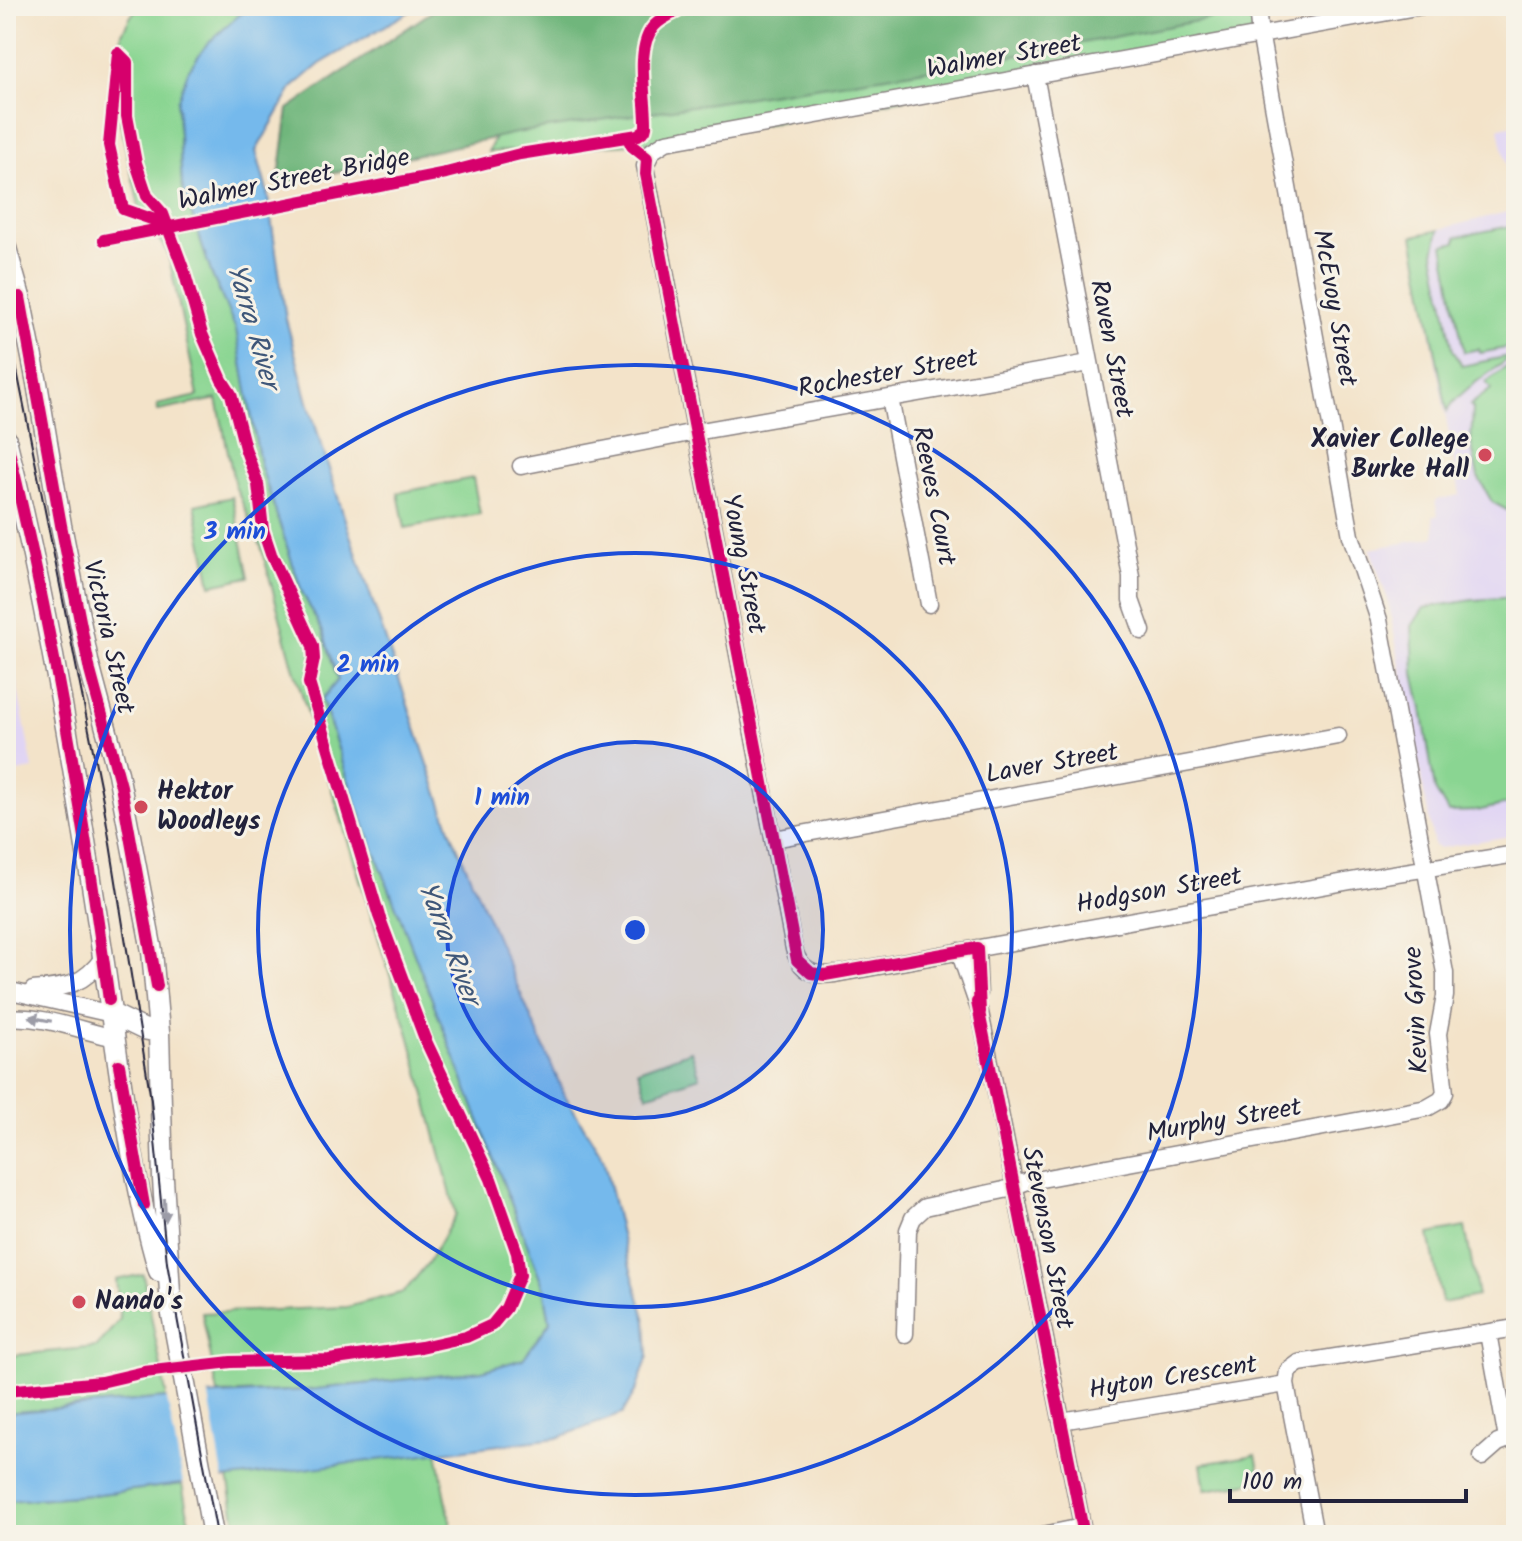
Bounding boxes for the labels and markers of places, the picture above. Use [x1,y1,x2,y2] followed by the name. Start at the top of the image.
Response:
[1310,419,1469,491] place label: Xavier College Burke Hall
[1476,446,1494,464] marker: Xavier College Burke Hall
[157,771,260,843] place label: Hektor Woodleys
[132,798,150,816] marker: Hektor Woodleys
[621,916,649,944] centre of rings
[95,1281,183,1323] place label: Nando's
[70,1293,88,1311] marker: Nando's

